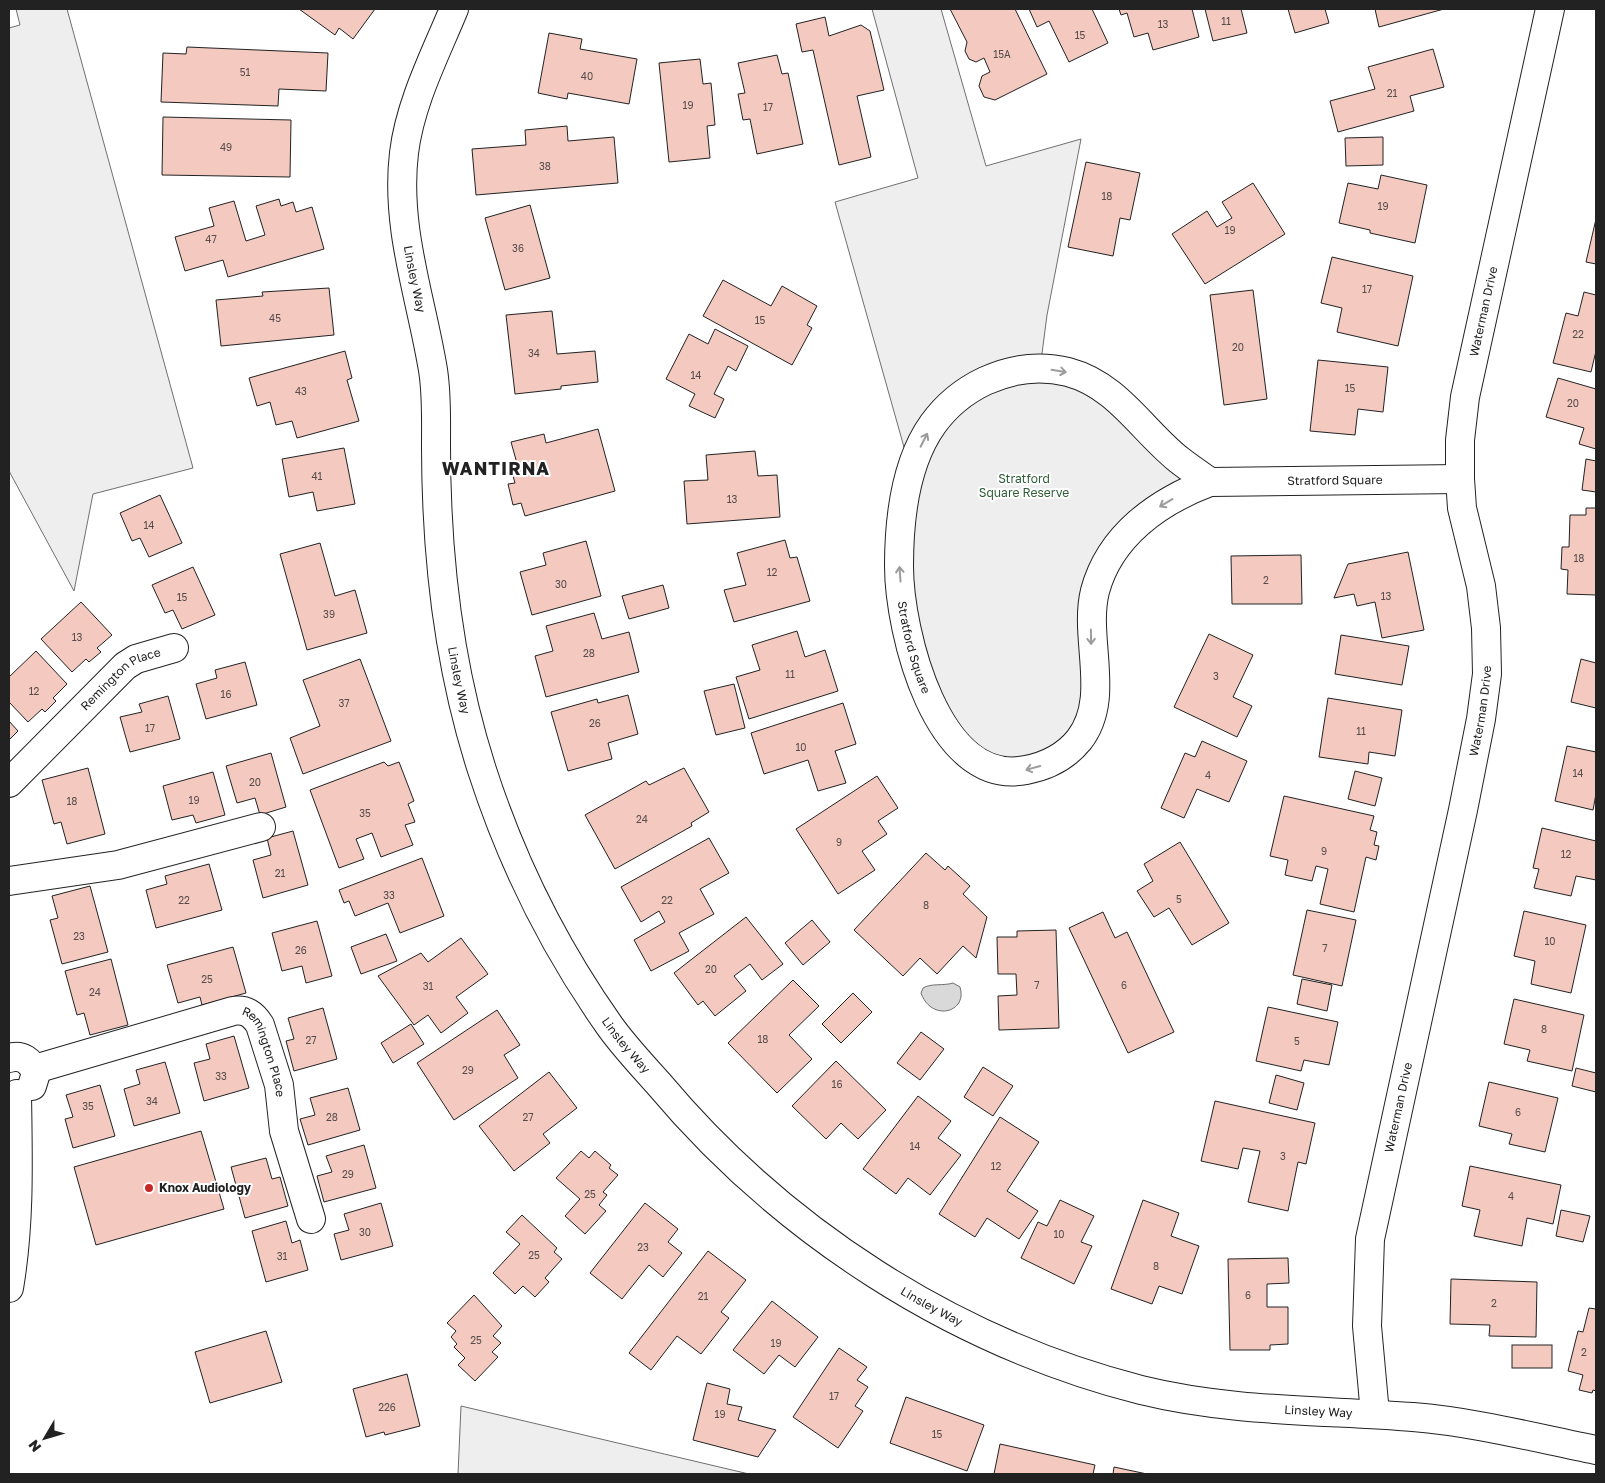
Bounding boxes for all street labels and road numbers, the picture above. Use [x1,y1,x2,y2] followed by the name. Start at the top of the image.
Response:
[401,244,429,314] street label: Linsley Way
[1466,265,1500,358] street label: Waterman Drive
[1287,472,1383,488] street label: Stratford Square
[895,600,934,696] street label: Stratford Square
[77,644,162,713] street label: Remington Place
[445,646,474,716] street label: Linsley Way
[1466,665,1494,758] street label: Waterman Drive
[240,1003,288,1098] street label: Remington Place
[599,1014,654,1076] street label: Linsley Way
[1381,1061,1415,1154] street label: Waterman Drive
[898,1283,965,1329] street label: Linsley Way
[1284,1402,1353,1420] street label: Linsley Way

